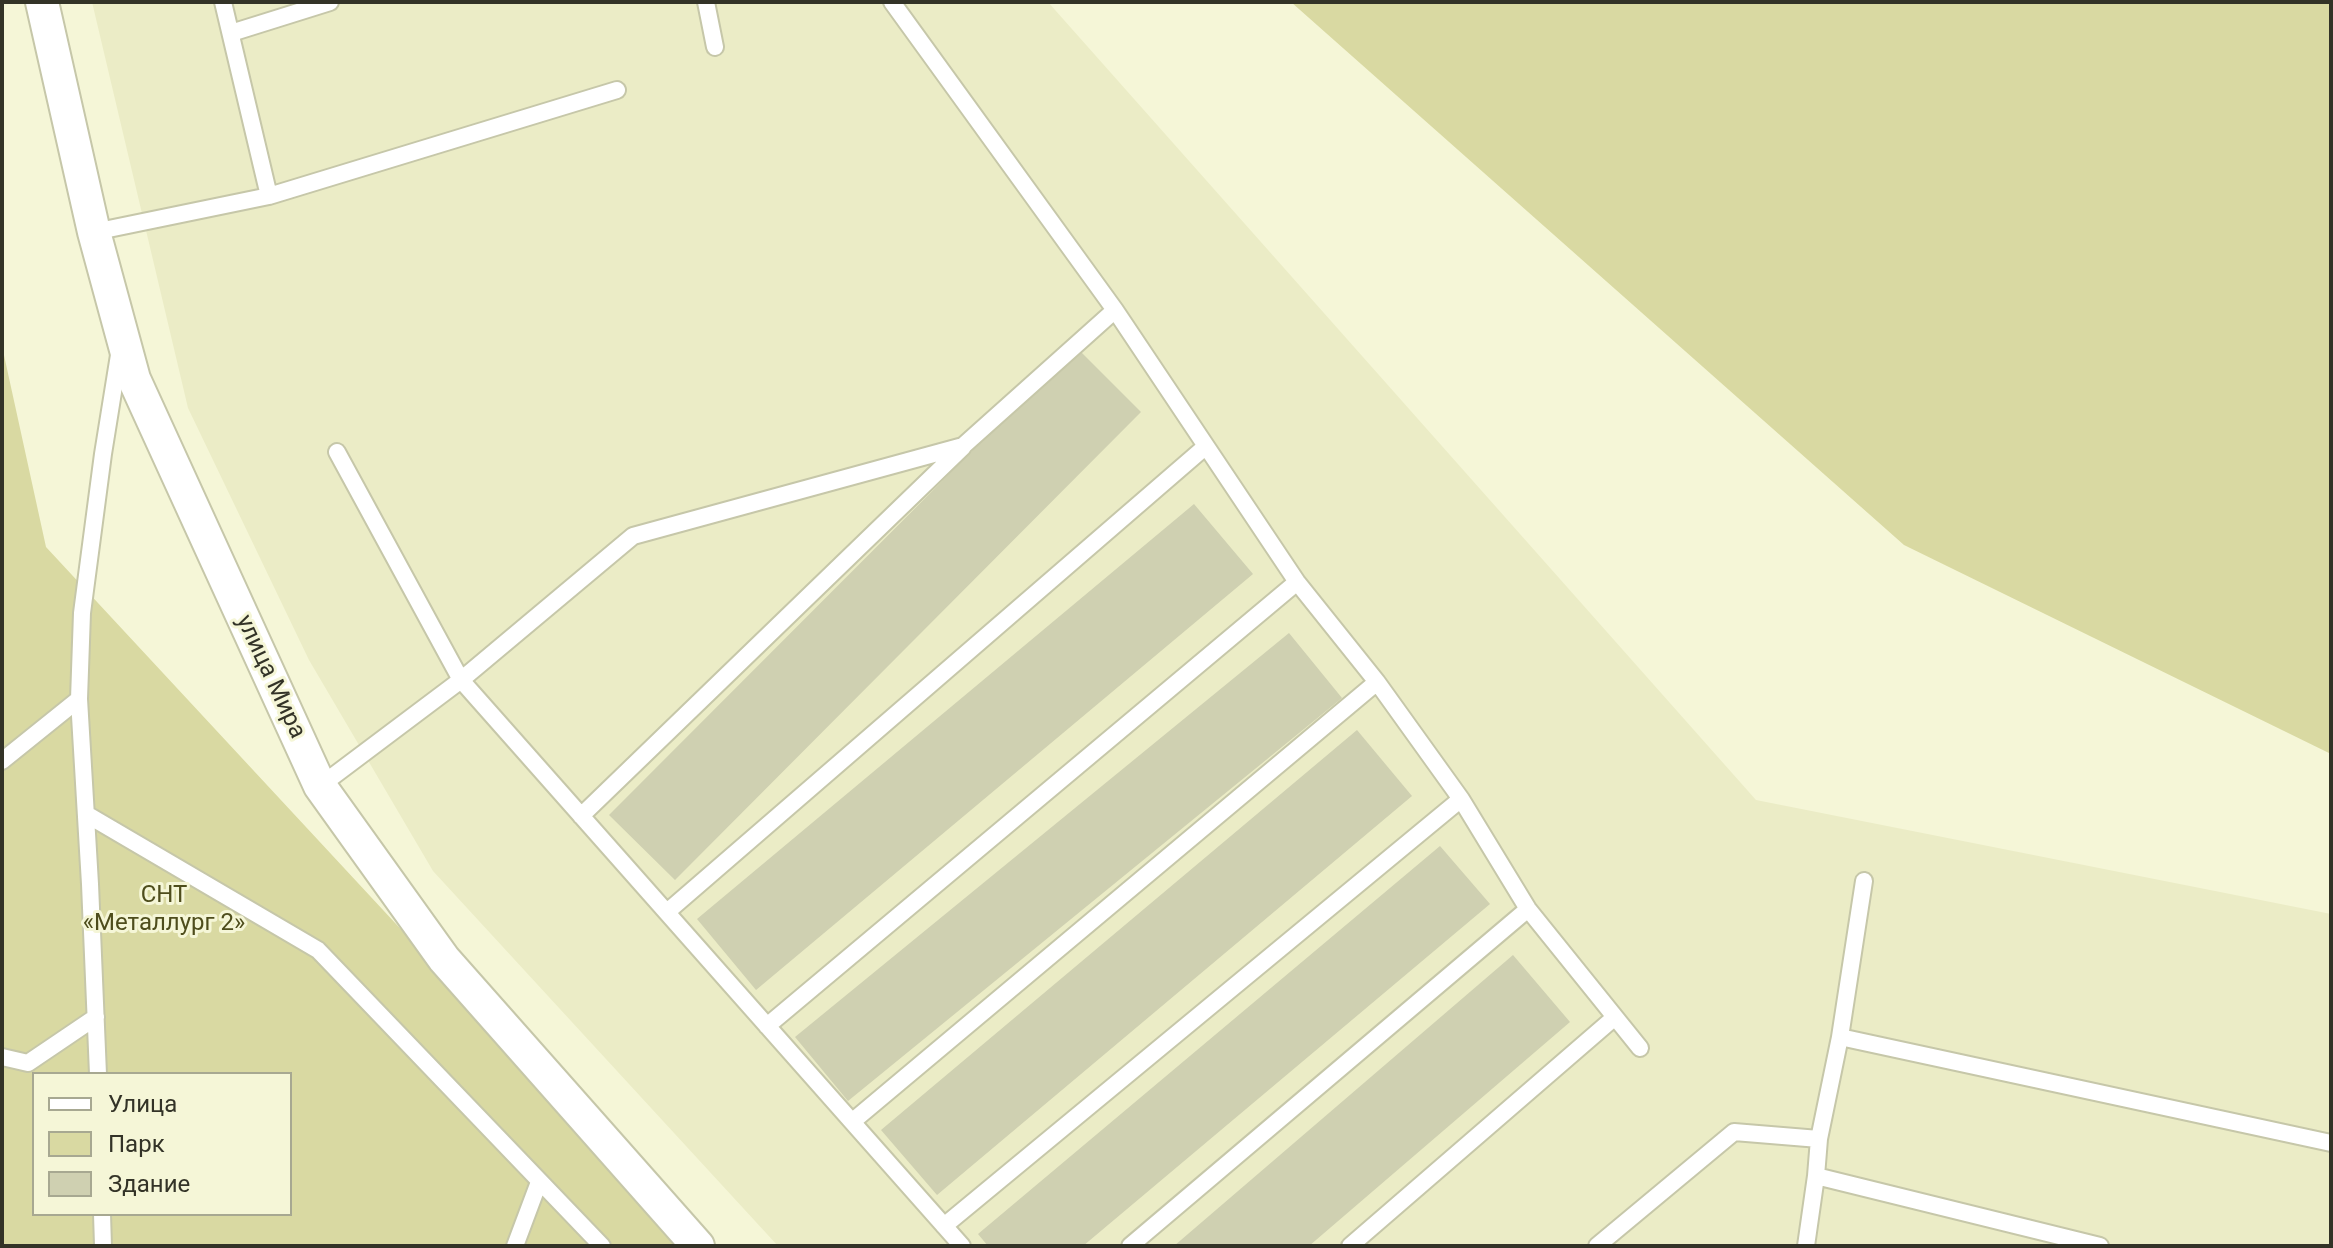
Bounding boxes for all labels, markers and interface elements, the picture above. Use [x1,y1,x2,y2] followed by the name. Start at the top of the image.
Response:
[229,611,311,743] street label: улица Мира
[83,882,245,938] park label: СНТ «Металлург 2»
[32,1072,292,1216] legend
[108,1090,177,1118] text: Улица
[108,1130,165,1158] text: Парк
[108,1170,190,1198] text: Здание

